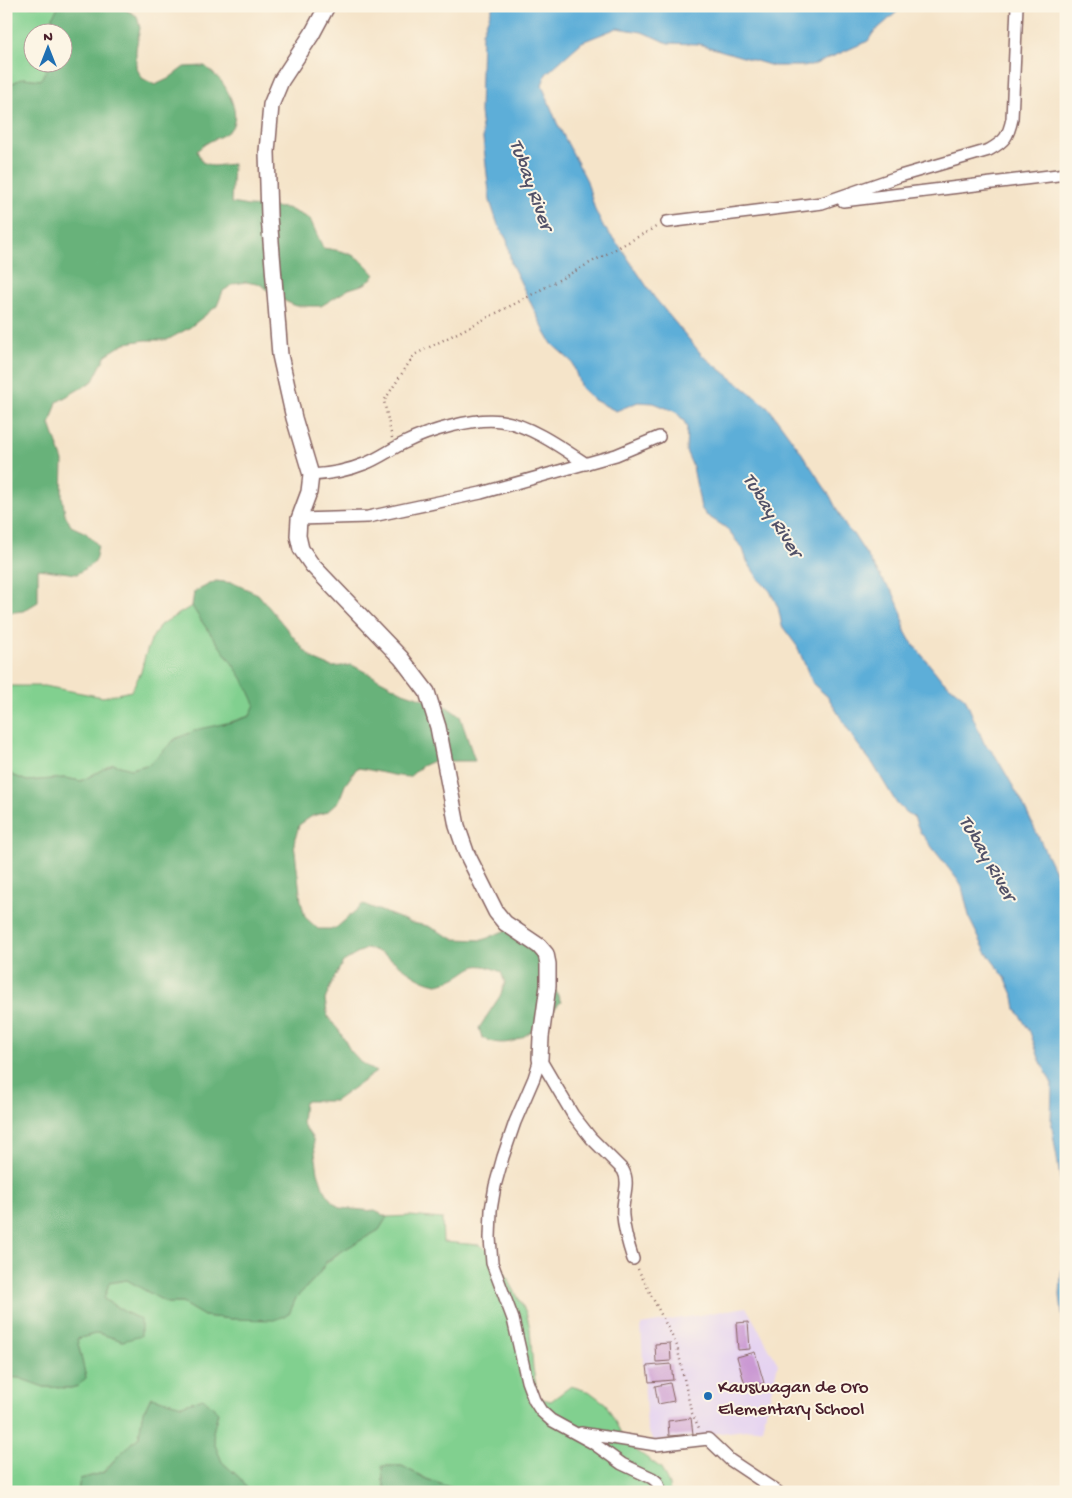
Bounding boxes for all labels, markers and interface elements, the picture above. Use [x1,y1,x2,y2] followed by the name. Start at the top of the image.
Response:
[22,22,72,72] north arrow
[43,29,53,46] text: N
[503,137,558,237] water label: Tubay River
[736,470,808,565] water label: Tubay River
[952,812,1021,909] water label: Tubay River
[718,1377,869,1422] place label: Kauswagan de Oro Elementary School
[702,1390,714,1402] marker: Kauswagan de Oro Elementary School

